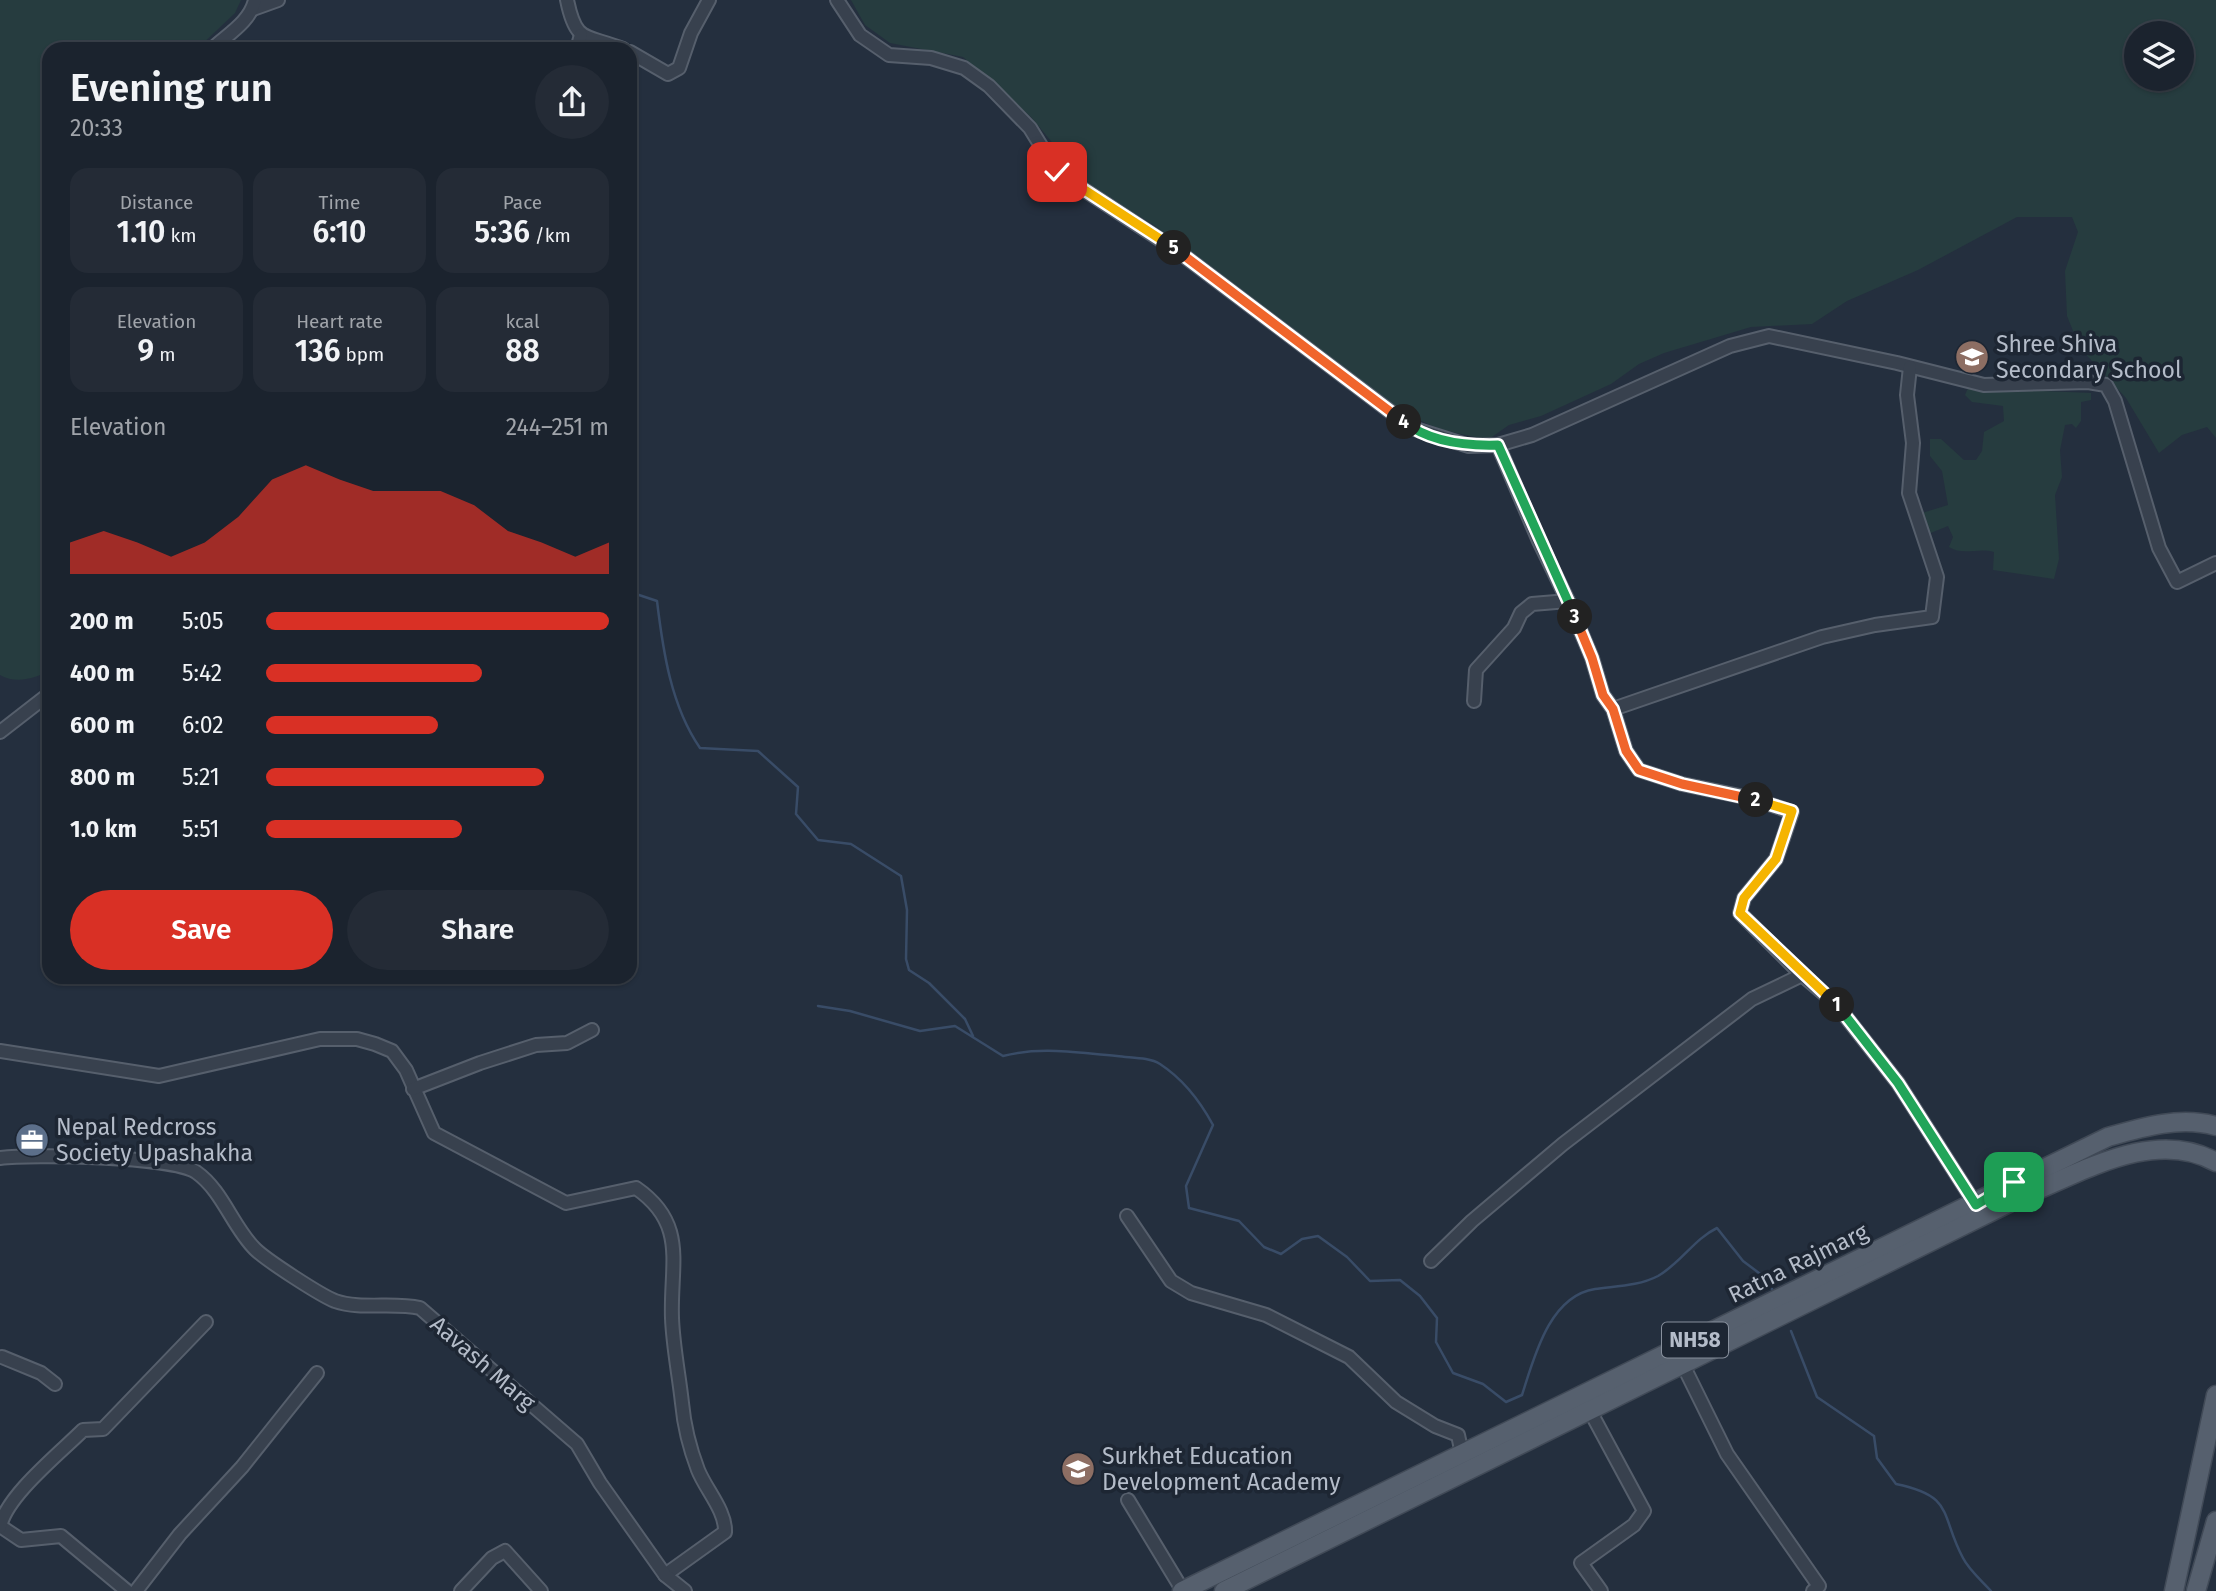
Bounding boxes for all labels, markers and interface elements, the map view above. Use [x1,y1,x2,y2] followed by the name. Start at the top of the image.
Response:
[2124,21,2194,91] map controls
[2124,21,2194,91] button: layers
[70,65,273,111] text: Evening run
[535,65,609,139] button: share
[70,114,123,142] text: 20:33
[1027,142,1087,202] pin
[1038,153,1076,191] icon: check
[120,191,193,214] text: Distance
[319,191,360,214] text: Time
[503,191,542,214] text: Pace
[117,214,165,250] text: 1.10
[313,214,366,250] text: 6:10
[474,214,530,250] text: 5:36
[165,224,196,247] text: km
[530,224,571,247] text: /km
[1156,230,1192,266] pin: 5
[1168,236,1179,259] text: 5
[117,310,196,333] text: Elevation
[296,310,383,333] text: Heart rate
[505,310,540,333] text: kcal
[1996,330,2182,384] place label: Shree Shiva Secondary School
[138,333,154,369] text: 9
[295,333,340,369] text: 136
[505,333,540,369] text: 88
[1953,338,1991,376] school or university icon: Shree Shiva Secondary School
[154,343,175,366] text: m
[340,343,384,366] text: bpm
[1386,404,1422,440] pin: 4
[1398,410,1409,433] text: 4
[70,413,166,441] text: Elevation
[506,413,609,441] text: 244–251 m
[1558,600,1592,634] pin: 3
[1570,605,1579,628] text: 3
[70,607,134,635] text: 200 m
[182,607,223,635] text: 5:05
[70,659,135,687] text: 400 m
[182,659,222,687] text: 5:42
[70,711,135,739] text: 600 m
[182,711,224,739] text: 6:02
[70,763,135,791] text: 800 m
[182,763,220,791] text: 5:21
[1738,782,1774,818] pin: 2
[1751,788,1760,811] text: 2
[70,815,137,843] text: 1.0 km
[182,815,219,843] text: 5:51
[70,890,333,970] button: Save
[347,890,609,970] button: Share
[1820,988,1854,1023] pin: 1
[1832,993,1841,1016] text: 1
[56,1113,253,1167] place label: Nepal Redcross Society Upashakha
[13,1121,51,1159] office icon: Nepal Redcross Society Upashakha
[1984,1152,2044,1212] pin
[1995,1163,2033,1201] icon: arrive
[1724,1217,1872,1309] street label: Ratna Rajmarg
[425,1310,541,1416] street label: Aavash Marg
[1662,1322,1728,1358] road number: NH58
[1102,1442,1341,1496] place label: Surkhet Education Development Academy
[1059,1450,1097,1488] school or university icon: Surkhet Education Development Academy

